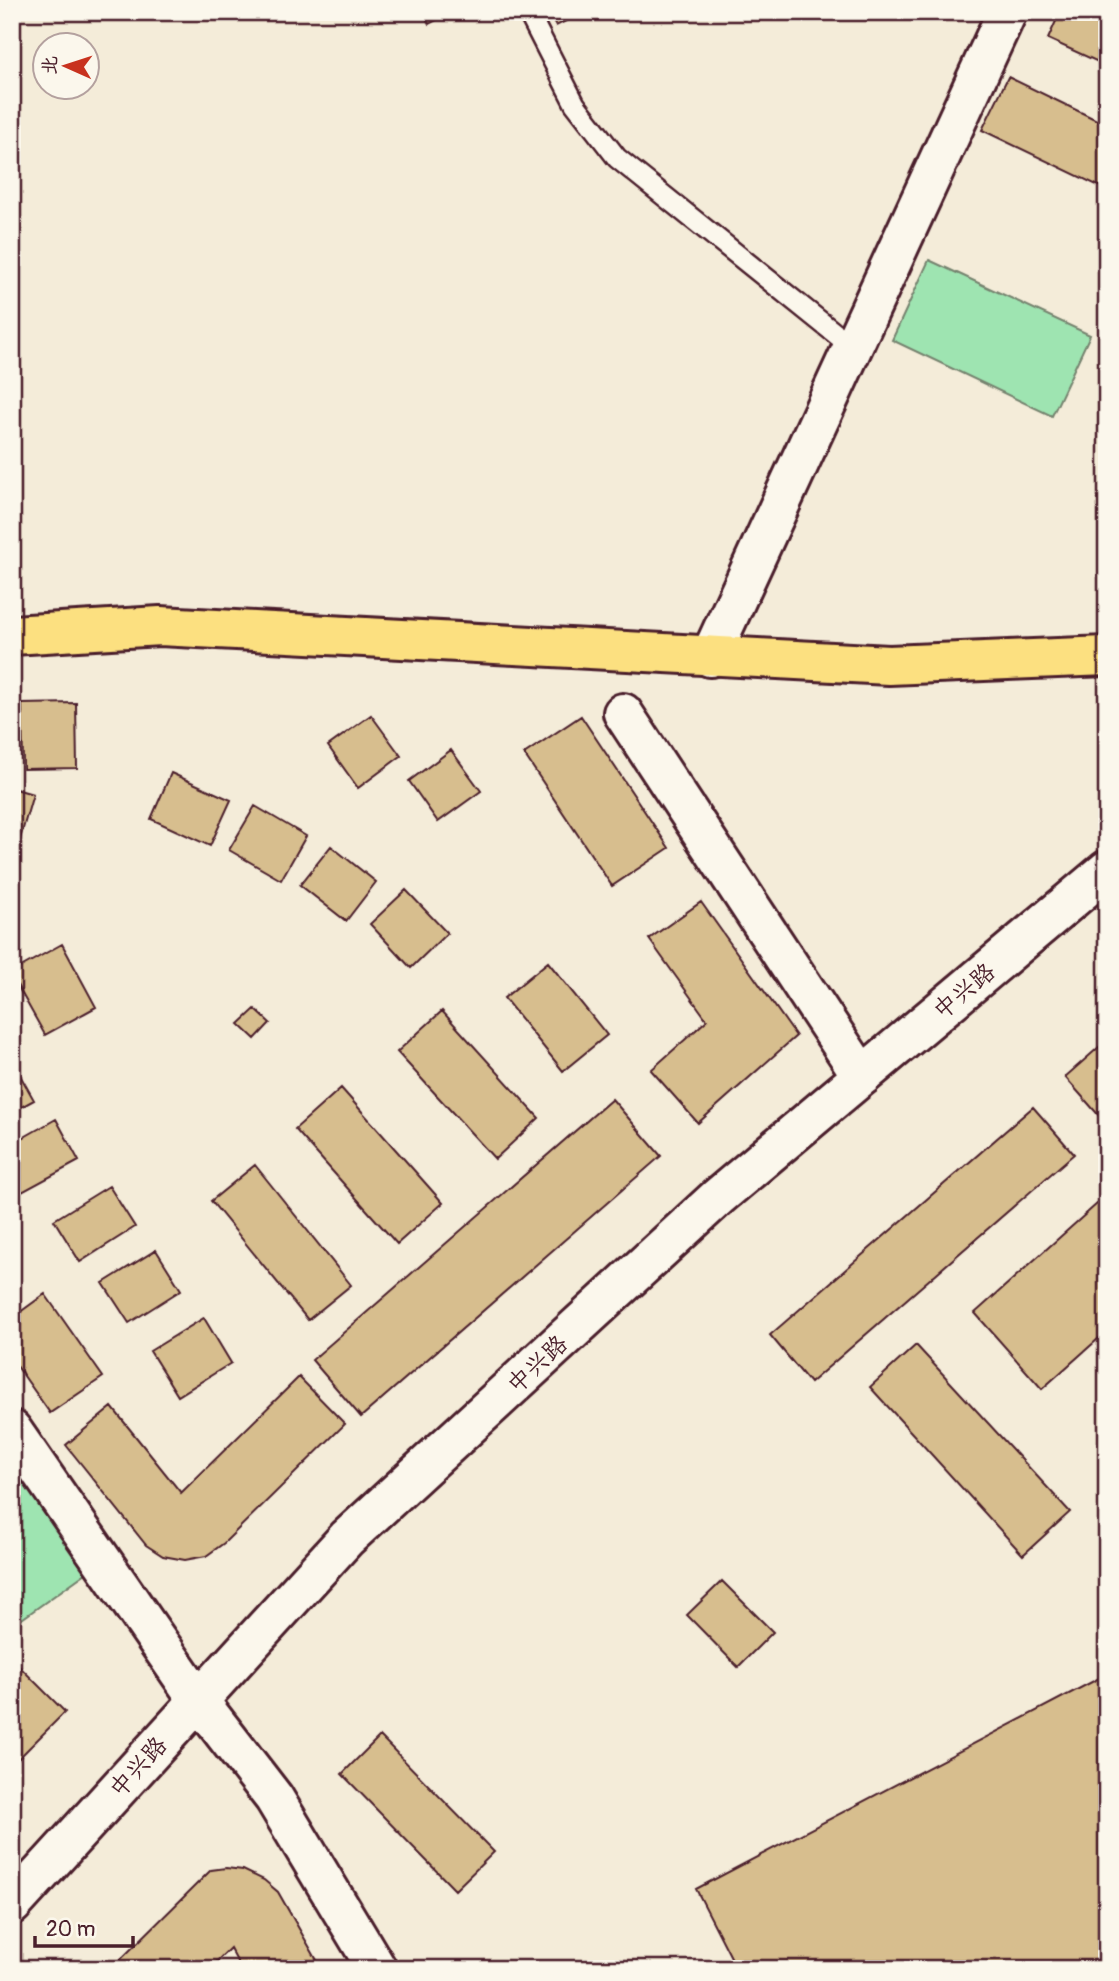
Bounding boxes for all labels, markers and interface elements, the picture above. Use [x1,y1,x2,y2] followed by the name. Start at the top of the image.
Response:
[32,32,102,102] north arrow
[38,55,63,75] text: 北
[927,957,1001,1026] street label: 中兴路
[501,1329,574,1400] street label: 中兴路
[104,1731,173,1804] street label: 中兴路
[35,1904,133,1948] scale bar
[46,1916,95,1943] text: 20 m

